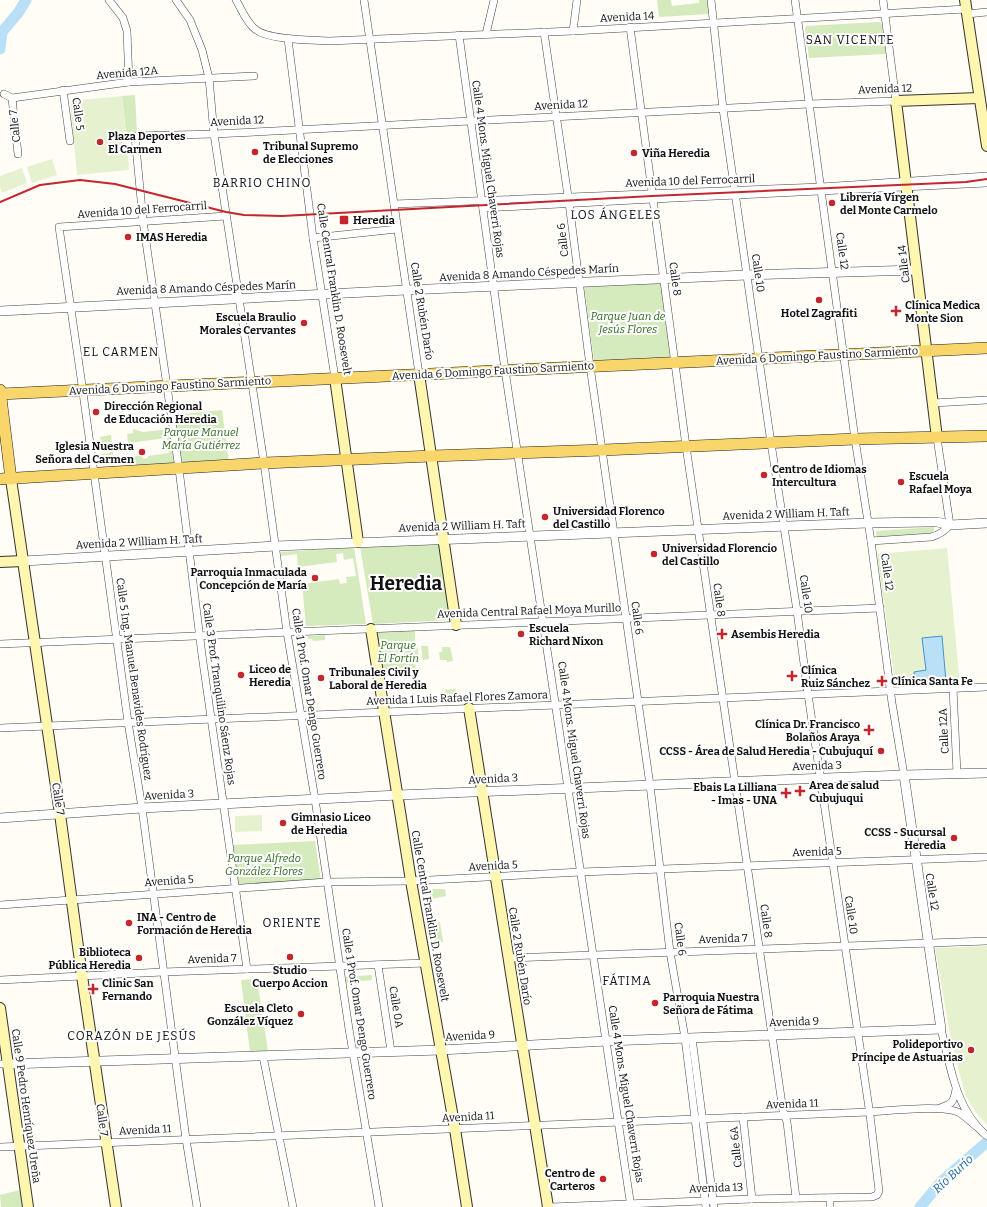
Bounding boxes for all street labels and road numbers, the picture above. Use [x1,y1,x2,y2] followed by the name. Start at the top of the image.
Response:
[599,9,655,25] street label: Avenida 14
[96,64,159,82] street label: Avenida 12A
[469,79,507,259] street label: Calle 4 Mons. Miguel Chaverri Rojas
[858,82,912,96] street label: Avenida 12
[69,97,87,132] street label: Calle 5
[534,97,588,113] street label: Avenida 12
[7,108,23,143] street label: Calle 7
[210,113,264,129] street label: Avenida 12
[625,172,755,190] street label: Avenida 10 del Ferrocarril
[77,199,207,221] street label: Avenida 10 del Ferrocarril
[314,202,354,376] street label: Calle Central Franklin D. Roosevelt
[554,222,572,258] street label: Calle 6
[833,231,851,271] street label: Calle 12
[895,244,913,284] street label: Calle 14
[749,253,767,293] street label: Calle 10
[408,261,436,361] street label: Calle 2 Rubén Darío
[666,261,684,297] street label: Calle 8
[439,262,619,284] street label: Avenida 8 Amando Céspedes Marín
[116,278,296,298] street label: Avenida 8 Amando Céspedes Marín
[716,344,918,368] street label: Avenida 6 Domingo Faustino Sarmiento
[392,359,594,383] street label: Avenida 6 Domingo Faustino Sarmiento
[69,374,271,398] street label: Avenida 6 Domingo Faustino Sarmiento
[722,505,850,523] street label: Avenida 2 William H. Taft
[398,517,526,535] street label: Avenida 2 William H. Taft
[75,532,203,552] street label: Avenida 2 William H. Taft
[878,552,896,592] street label: Calle 12
[797,574,815,614] street label: Calle 10
[113,577,155,781] street label: Calle 5 Ing. Manuel Benavides Rodríguez
[710,582,728,618] street label: Calle 8
[628,600,646,636] street label: Calle 6
[437,601,621,621] street label: Avenida Central Rafael Moya Murillo
[200,602,238,786] street label: Calle 3 Prof. Tranquilino Sáenz Rojas
[289,607,329,781] street label: Calle 1 Prof. Omar Dengo Guerrero
[555,660,593,840] street label: Calle 4 Mons. Miguel Chaverri Rojas
[366,688,548,708] street label: Avenida 1 Luis Rafael Flores Zamora
[936,708,952,754] street label: Calle 12A
[792,759,842,773] street label: Avenida 3
[468,771,518,787] street label: Avenida 3
[49,782,67,817] street label: Calle 7
[144,787,194,803] street label: Avenida 3
[409,829,451,1003] street label: Calle Central Franklin D. Roosevelt
[792,845,842,859] street label: Avenida 5
[468,858,518,874] street label: Avenida 5
[923,872,941,912] street label: Calle 12
[144,873,194,889] street label: Avenida 5
[842,895,860,935] street label: Calle 10
[757,903,775,939] street label: Calle 8
[506,906,534,1006] street label: Calle 2 Rubén Darío
[671,921,689,957] street label: Calle 6
[339,927,379,1101] street label: Calle 1 Prof. Omar Dengo Guerrero
[698,932,748,946] street label: Avenida 7
[187,952,237,966] street label: Avenida 7
[386,985,406,1029] street label: Calle 0A
[606,1004,646,1184] street label: Calle 4 Mons. Miguel Chaverri Rojas
[769,1015,819,1029] street label: Avenida 9
[9,1028,43,1184] street label: Calle 9 Pedro Henríquez Ureña
[445,1028,495,1044] street label: Avenida 9
[765,1097,819,1111] street label: Avenida 11
[93,1103,111,1138] street label: Calle 7
[441,1109,495,1125] street label: Avenida 11
[118,1122,172,1138] street label: Avenida 11
[727,1125,745,1168] street label: Calle 6A
[689,1181,743,1195] street label: Avenida 13

